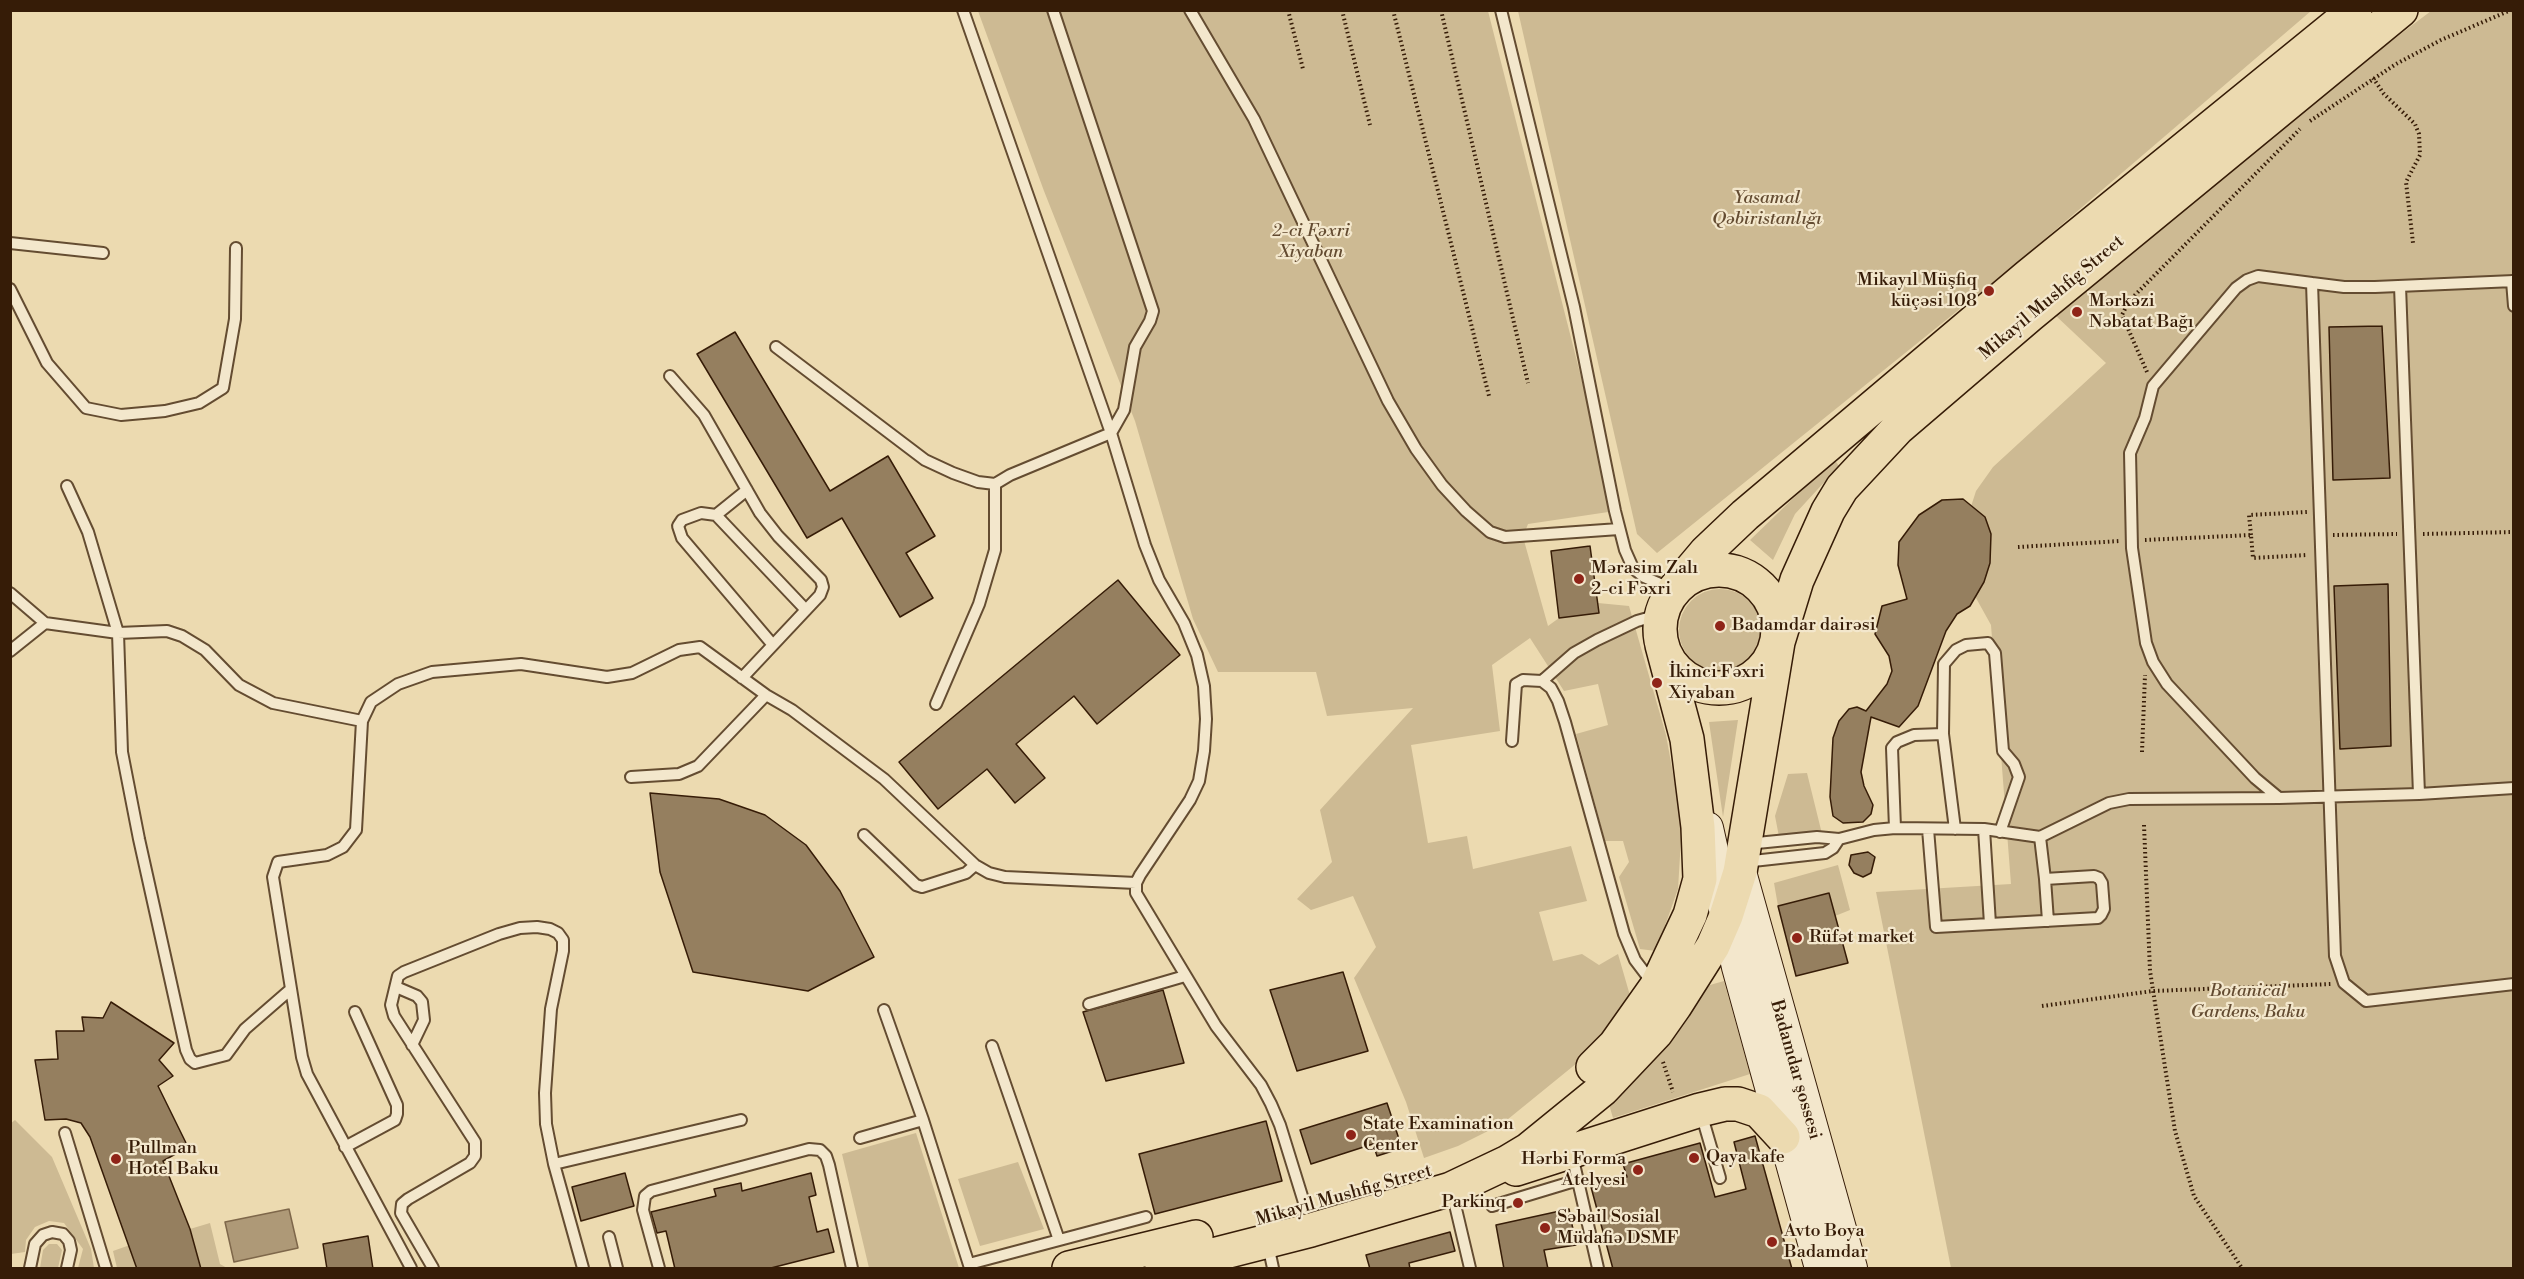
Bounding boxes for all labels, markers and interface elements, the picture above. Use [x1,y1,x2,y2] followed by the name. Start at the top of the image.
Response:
[1712,188,1822,230] park label: Yasamal Qəbiristanlığı
[1272,221,1350,264] park label: 2-ci Fəxri Xiyaban
[1975,231,2129,365] street label: Mikayil Mushfig Street
[1857,270,1977,312] place label: Mikayıl Müşfiq küçəsi 108
[1982,284,1996,298] marker: Mikayıl Müşfiq küçəsi 108
[2089,291,2194,334] place label: Mərkəzi Nəbatat Bağı
[2070,305,2084,319] marker: Mərkəzi Nəbatat Bağı
[1591,558,1698,600] place label: Mərasim Zalı 2-ci Fəxri
[1572,572,1586,586] marker: Mərasim Zalı 2-ci Fəxri
[1732,615,1876,637] place label: Badamdar dairəsi
[1713,619,1727,633] marker: Badamdar dairəsi
[1669,662,1765,704] place label: İkinci Fəxri Xiyaban
[1650,676,1664,690] marker: İkinci Fəxri Xiyaban
[1809,927,1915,949] place label: Rüfət market
[1790,931,1804,945] marker: Rüfət market
[2190,981,2306,1024] park label: Botanical Gardens, Baku
[1765,998,1825,1142] street label: Badamdar şossesi
[1363,1114,1514,1156] place label: State Examination Center
[1344,1128,1358,1142] marker: State Examination Center
[128,1138,219,1180] place label: Pullman Hotel Baku
[1706,1147,1785,1169] place label: Qaya kafe
[1521,1149,1626,1192] place label: Hərbi Forma Atelyesi
[1687,1151,1701,1165] marker: Qaya kafe
[109,1152,123,1166] marker: Pullman Hotel Baku
[1253,1161,1435,1231] street label: Mikayil Mushfig Street
[1631,1163,1645,1177] marker: Hərbi Forma Atelyesi
[1441,1192,1506,1214] place label: Parkinq
[1511,1196,1525,1210] marker: Parkinq
[1557,1207,1678,1250] place label: Səbail Sosial Müdafiə DSMF
[1538,1221,1552,1235] marker: Səbail Sosial Müdafiə DSMF
[1784,1221,1868,1264] place label: Avto Boya Badamdar
[1765,1235,1779,1249] marker: Avto Boya Badamdar

